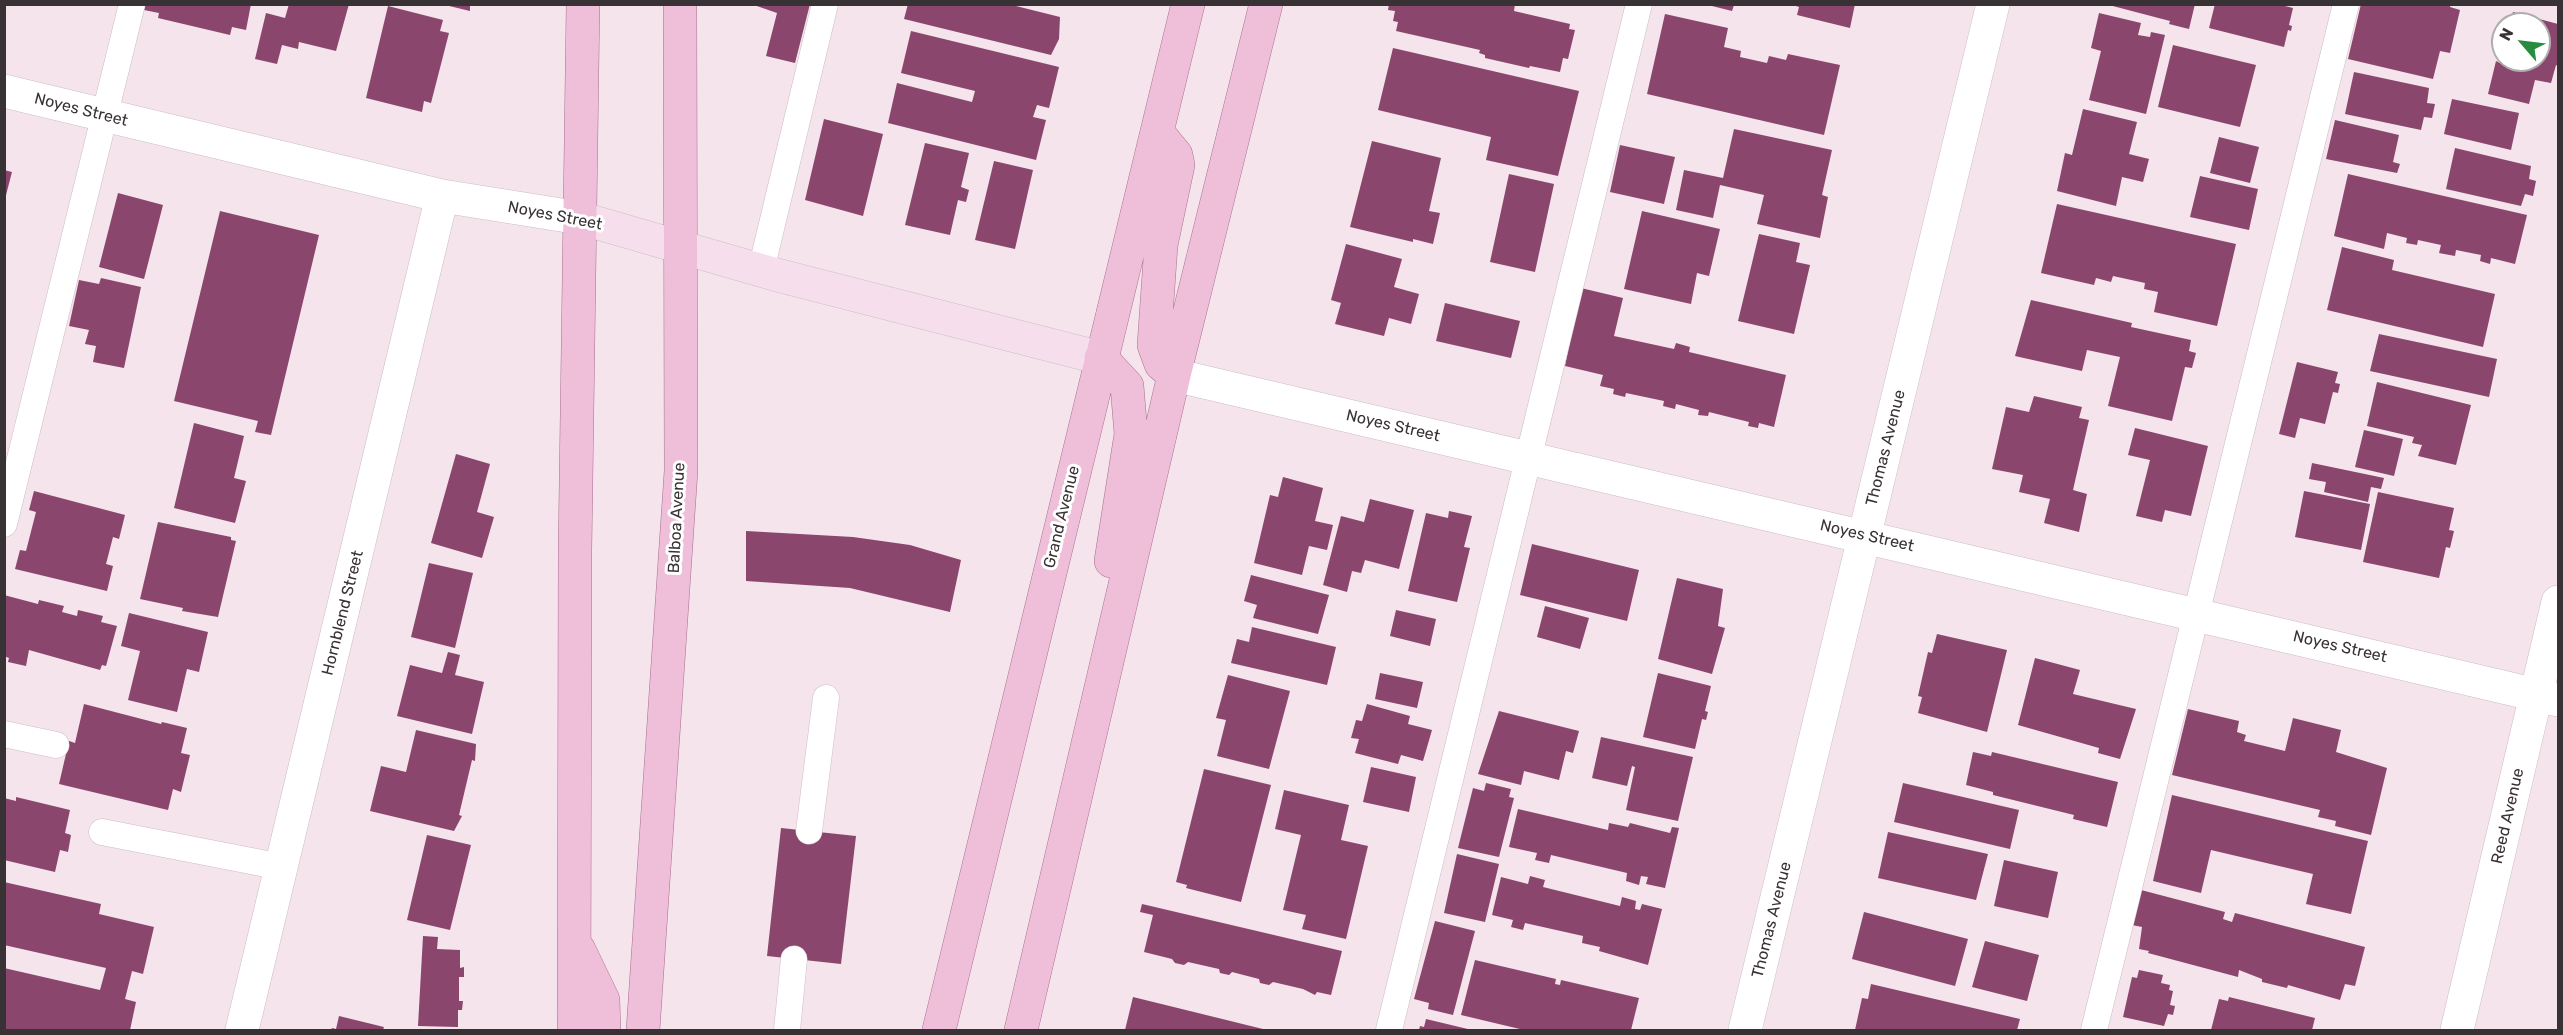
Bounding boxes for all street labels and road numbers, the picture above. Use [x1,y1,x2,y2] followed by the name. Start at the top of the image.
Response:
[32,89,130,131] street label: Noyes Street
[506,197,604,235] street label: Noyes Street
[1862,388,1910,508] street label: Thomas Avenue
[1344,406,1442,446] street label: Noyes Street
[665,462,689,574] street label: Balboa Avenue
[1040,464,1084,570] street label: Grand Avenue
[1818,516,1916,556] street label: Noyes Street
[318,549,368,677] street label: Hornblend Street
[2291,627,2389,667] street label: Noyes Street
[2488,766,2528,866] street label: Reed Avenue
[1748,860,1796,980] street label: Thomas Avenue

